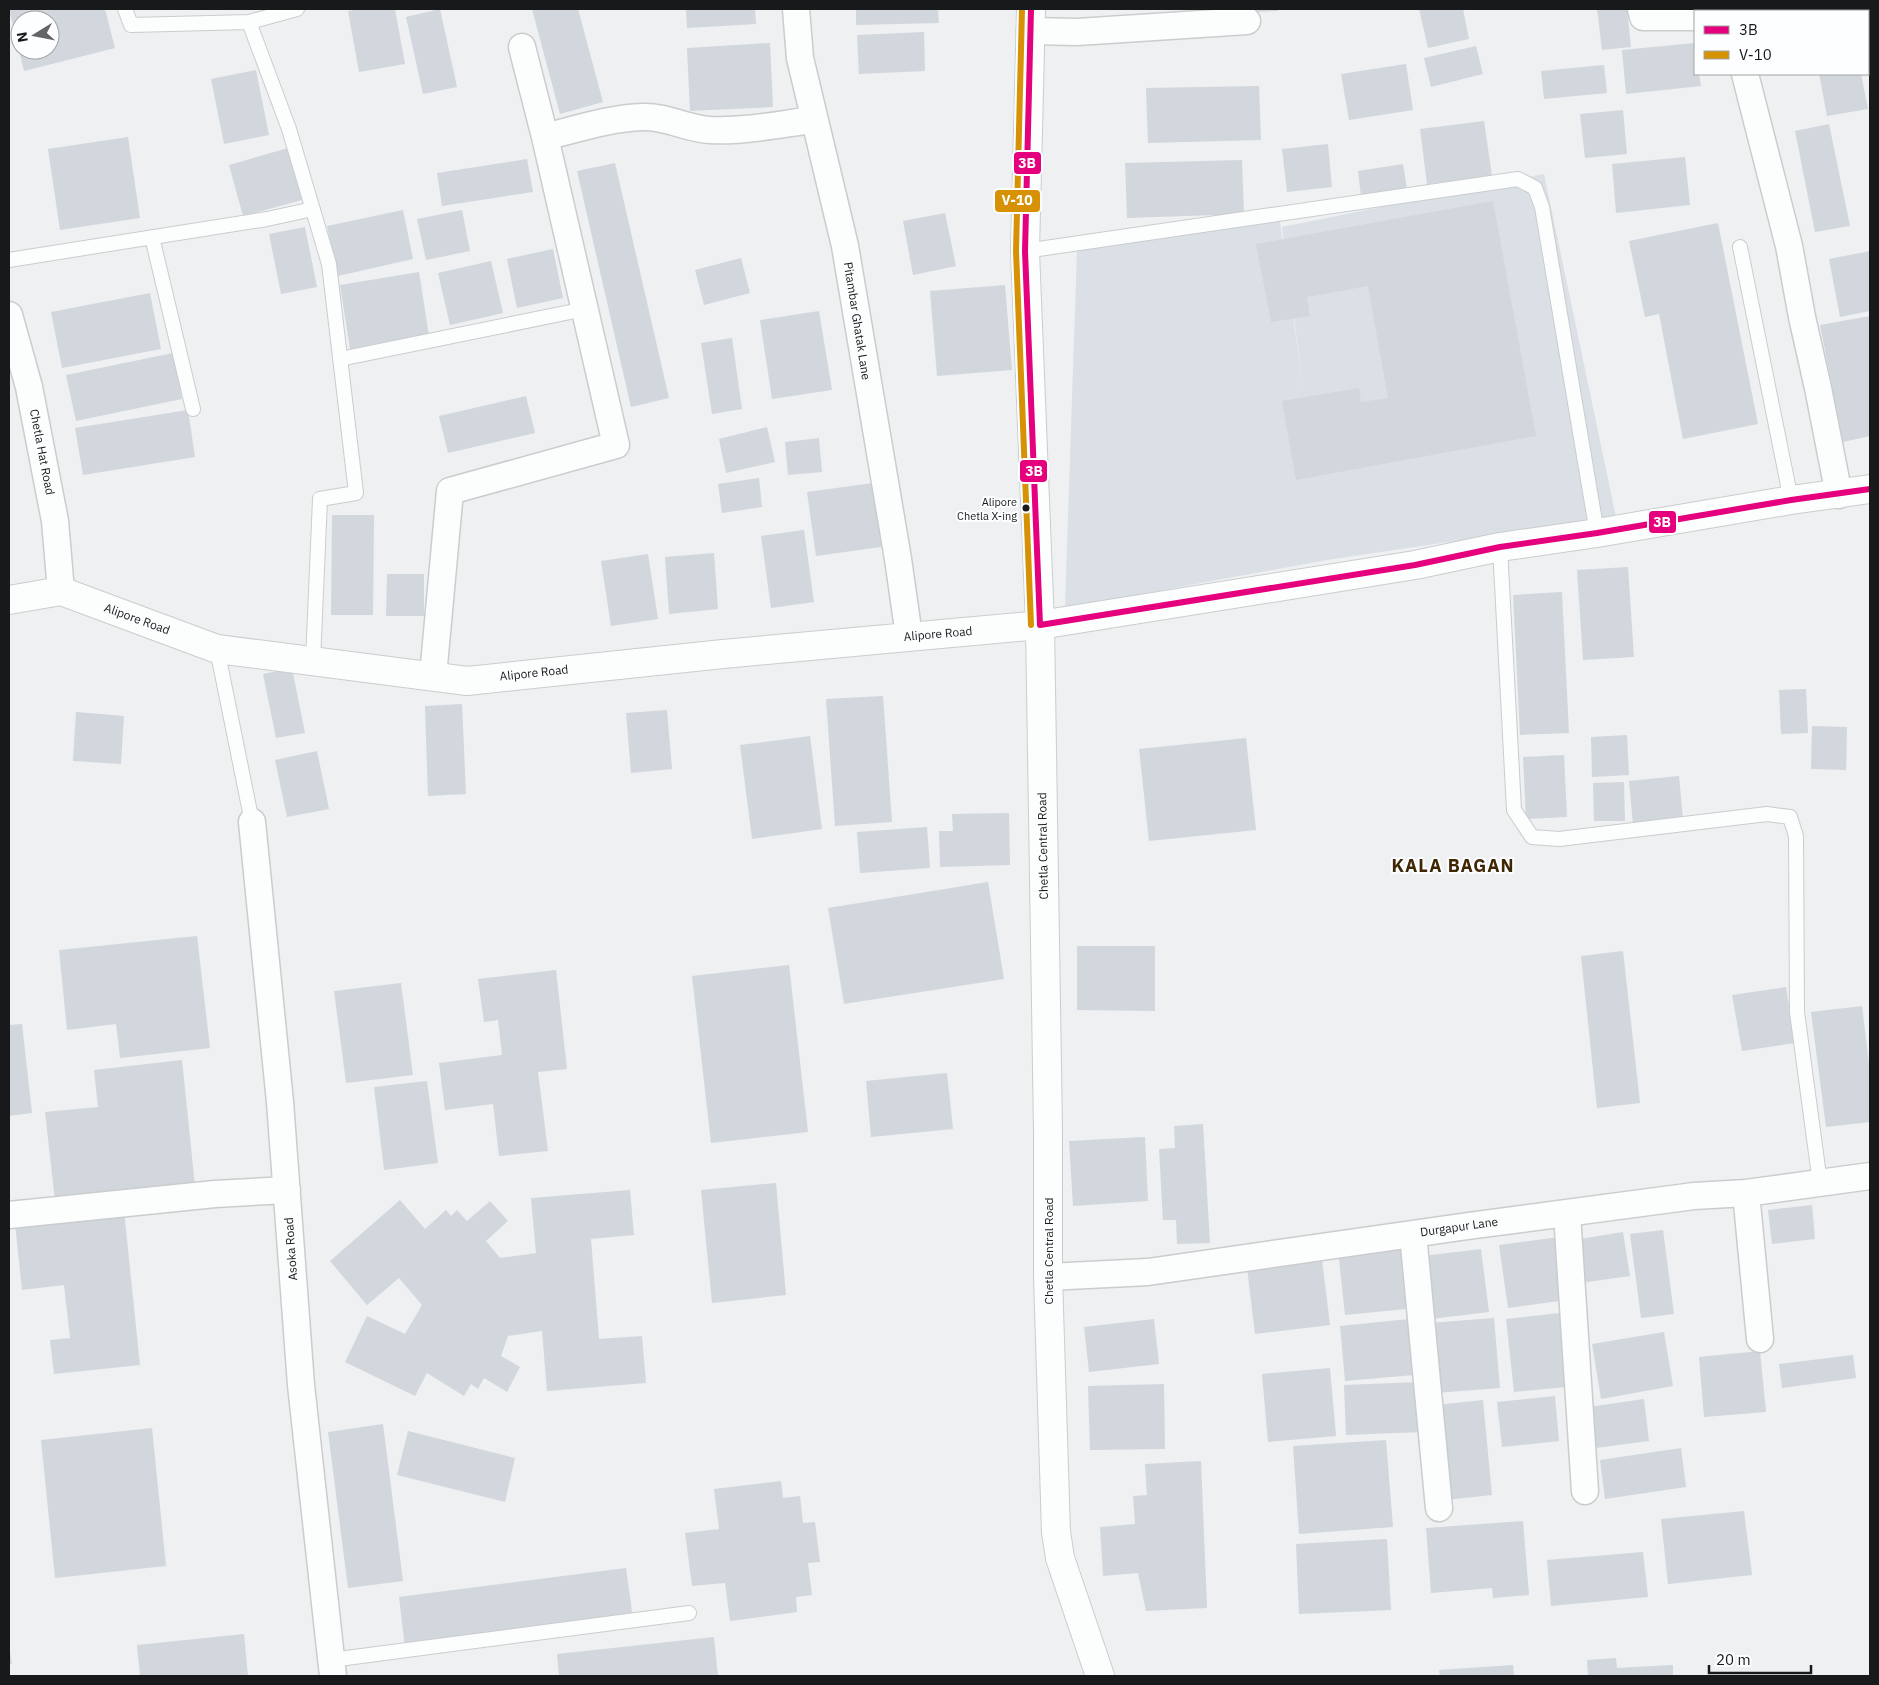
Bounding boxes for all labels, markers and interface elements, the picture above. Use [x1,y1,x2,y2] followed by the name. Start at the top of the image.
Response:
[10,10,60,60] north arrow
[1694,10,1869,75] legend
[1739,20,1758,39] text: 3B
[12,31,32,44] text: N
[1739,45,1772,64] text: V-10
[1013,151,1042,175] line badge: 3B
[1018,154,1036,172] text: 3B
[994,189,1041,213] line badge: V-10
[1001,191,1033,209] text: V-10
[841,261,874,381] street label: Pitambar Ghatak Lane
[27,408,58,496] street label: Chetla Hat Road
[1019,459,1048,483] line badge: 3B
[1025,462,1043,480] text: 3B
[957,495,1017,523] place label: Alipore Chetla X-ing
[1021,503,1031,513] marker: Alipore Chetla X-ing
[1648,510,1677,534] line badge: 3B
[1653,513,1671,531] text: 3B
[102,600,172,637] street label: Alipore Road
[903,623,973,644] street label: Alipore Road
[499,661,569,684] street label: Alipore Road
[1034,792,1051,900] street label: Chetla Central Road
[1391,854,1515,877] district label: KALA BAGAN
[1041,1197,1056,1305] street label: Chetla Central Road
[1419,1214,1499,1239] street label: Durgapur Lane
[281,1217,300,1281] street label: Asoka Road
[1709,1642,1812,1674] scale bar
[1716,1650,1751,1669] text: 20 m

